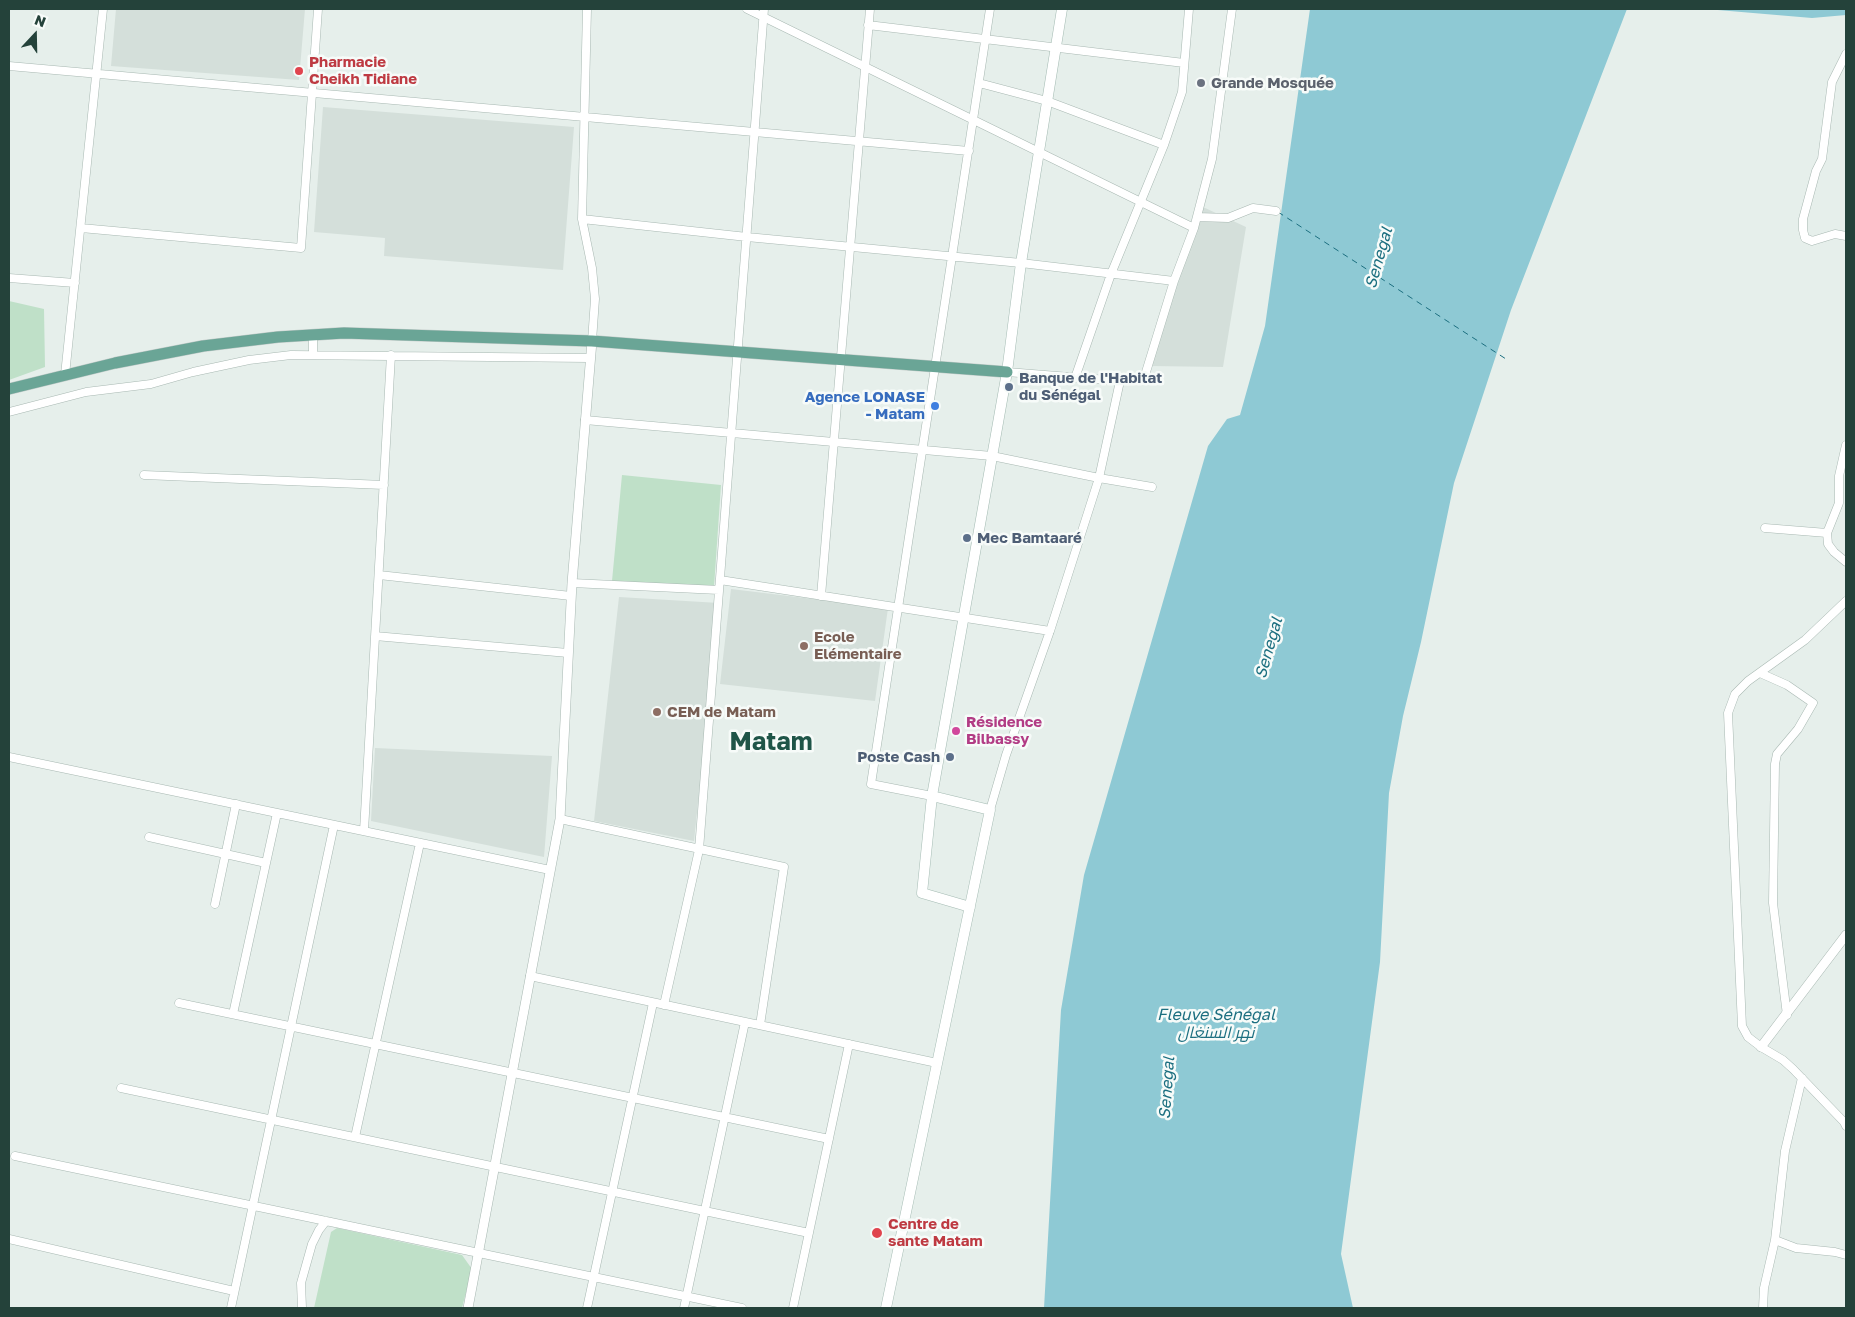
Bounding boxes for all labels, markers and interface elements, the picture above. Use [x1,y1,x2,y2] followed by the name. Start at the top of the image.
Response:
[10,10,60,60] north arrow
[33,11,49,30] text: N
[309,53,417,88] place label: Pharmacie Cheikh Tidiane
[293,65,305,77] marker: Pharmacie Cheikh Tidiane
[1211,74,1334,92] place label: Grande Mosquée
[1195,77,1207,89] marker: Grande Mosquée
[1361,225,1397,291] water label: Senegal
[1019,369,1162,404] place label: Banque de l'Habitat du Sénégal
[1003,381,1015,393] marker: Banque de l'Habitat du Sénégal
[805,388,925,423] place label: Agence LONASE - Matam
[929,400,941,412] marker: Agence LONASE - Matam
[977,529,1082,547] place label: Mec Bamtaaré
[961,532,973,544] marker: Mec Bamtaaré
[1251,615,1287,681] water label: Senegal
[814,628,901,663] place label: Ecole Elémentaire
[798,640,810,652] marker: Ecole Elémentaire
[667,703,776,721] place label: CEM de Matam
[651,706,663,718] marker: CEM de Matam
[966,713,1042,748] place label: Résidence Bilbassy
[950,725,962,737] marker: Résidence Bilbassy
[729,727,813,757] district label: Matam
[857,748,940,766] place label: Poste Cash
[944,751,956,763] marker: Poste Cash
[1157,1005,1275,1043] water label: Fleuve Sénégal نهر السنغال
[1155,1056,1179,1120] water label: Senegal
[888,1215,983,1250] place label: Centre de sante Matam
[870,1226,884,1240] marker: Centre de sante Matam

